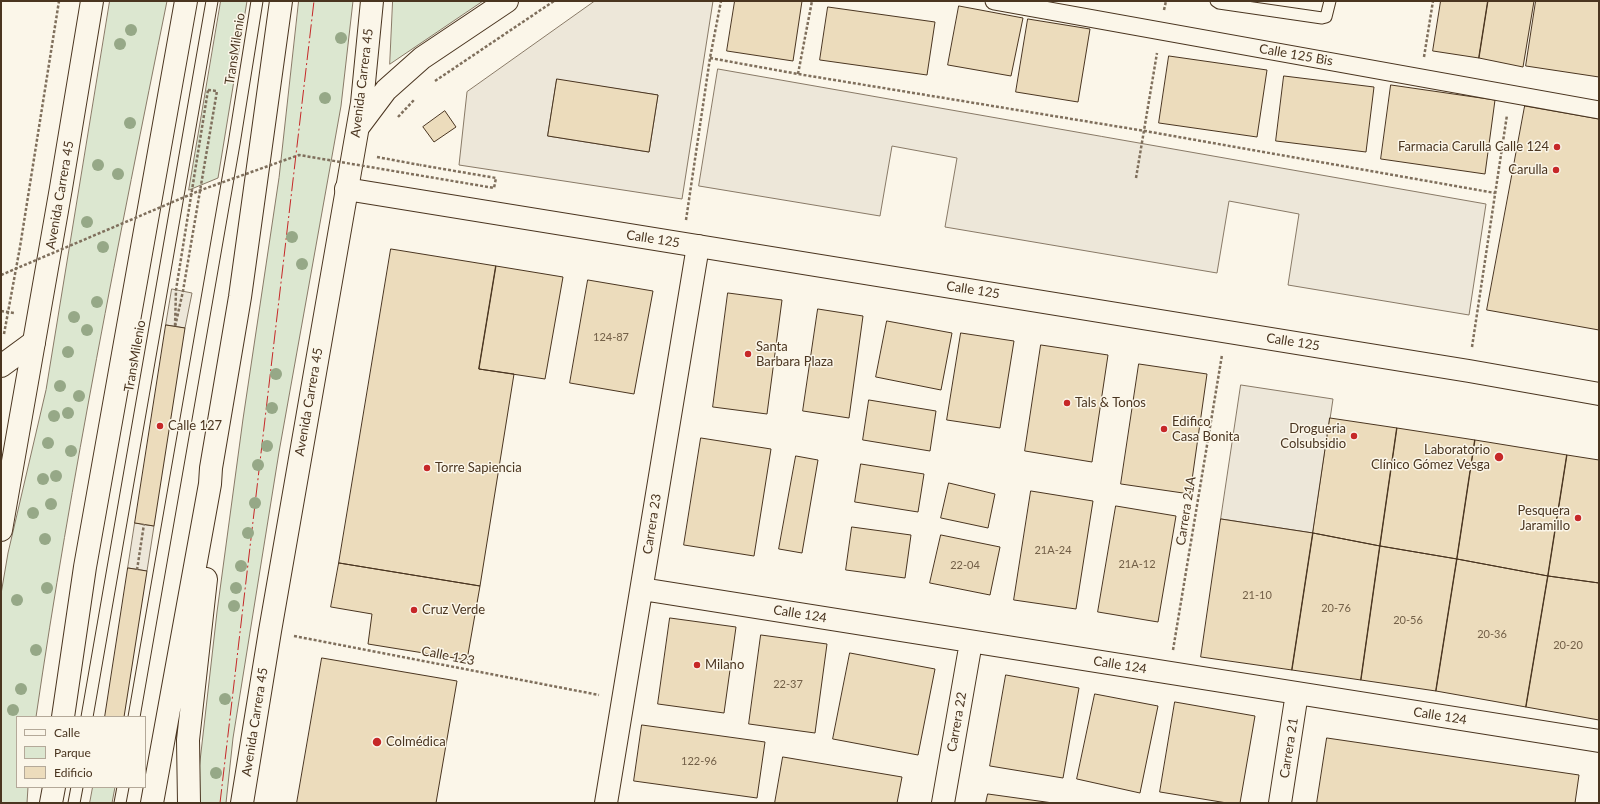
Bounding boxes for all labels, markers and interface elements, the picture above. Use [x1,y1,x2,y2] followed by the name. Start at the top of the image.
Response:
[222,12,248,86] street label: TransMilenio
[348,28,376,138] street label: Avenida Carrera 45
[1258,41,1334,69] street label: Calle 125 Bis
[1398,139,1549,155] place label: Farmacia Carulla Calle 124
[43,140,77,250] street label: Avenida Carrera 45
[1552,142,1562,152] marker: Farmacia Carulla Calle 124
[1508,162,1548,178] place label: Carulla
[1551,165,1561,175] marker: Carulla
[625,227,681,251] street label: Calle 125
[945,278,1001,302] street label: Calle 125
[121,319,149,393] street label: TransMilenio
[593,330,629,344] house number: 124-87
[1265,330,1321,354] street label: Calle 125
[756,339,833,370] place label: Santa Barbara Plaza
[292,347,326,457] street label: Avenida Carrera 45
[743,349,753,359] marker: Santa Barbara Plaza
[1075,395,1146,411] place label: Tals & Tonos
[1062,398,1072,408] marker: Tals & Tonos
[1172,414,1240,445] place label: Edifico Casa Bonita
[168,418,222,434] place label: Calle 127
[155,421,165,431] marker: Calle 127
[1280,421,1346,452] place label: Drogueria Colsubsidio
[1159,424,1169,434] marker: Edifico Casa Bonita
[1349,431,1359,441] marker: Drogueria Colsubsidio
[1371,442,1490,473] place label: Laboratorio Clínico Gómez Vesga
[1493,451,1505,463] marker: Laboratorio Clínico Gómez Vesga
[435,460,522,476] place label: Torre Sapiencia
[422,463,432,473] marker: Torre Sapiencia
[1173,475,1199,547] street label: Carrera 21A
[640,493,664,555] street label: Carrera 23
[1518,503,1570,534] place label: Pesquera Jaramillo
[1573,513,1583,523] marker: Pesquera Jaramillo
[1034,543,1072,557] house number: 21A-24
[1118,557,1156,571] house number: 21A-12
[950,558,980,572] house number: 22-04
[1242,588,1272,602] house number: 21-10
[1321,601,1351,615] house number: 20-76
[422,602,485,618] place label: Cruz Verde
[772,602,828,626] street label: Calle 124
[409,605,419,615] marker: Cruz Verde
[1393,613,1423,627] house number: 20-56
[1477,627,1507,641] house number: 20-36
[1553,638,1583,652] house number: 20-20
[420,643,476,669] street label: Calle 123
[1092,653,1148,677] street label: Calle 124
[705,657,744,673] place label: Milano
[692,660,702,670] marker: Milano
[239,667,271,777] street label: Avenida Carrera 45
[773,677,803,691] house number: 22-37
[944,691,970,753] street label: Carrera 22
[1412,704,1468,728] street label: Calle 124
[16,716,146,788] legend
[1277,717,1301,779] street label: Carrera 21
[54,725,80,740] text: Calle
[386,734,446,750] place label: Colmédica
[371,736,383,748] marker: Colmédica
[54,745,91,760] text: Parque
[681,754,717,768] house number: 122-96
[54,765,93,780] text: Edificio

